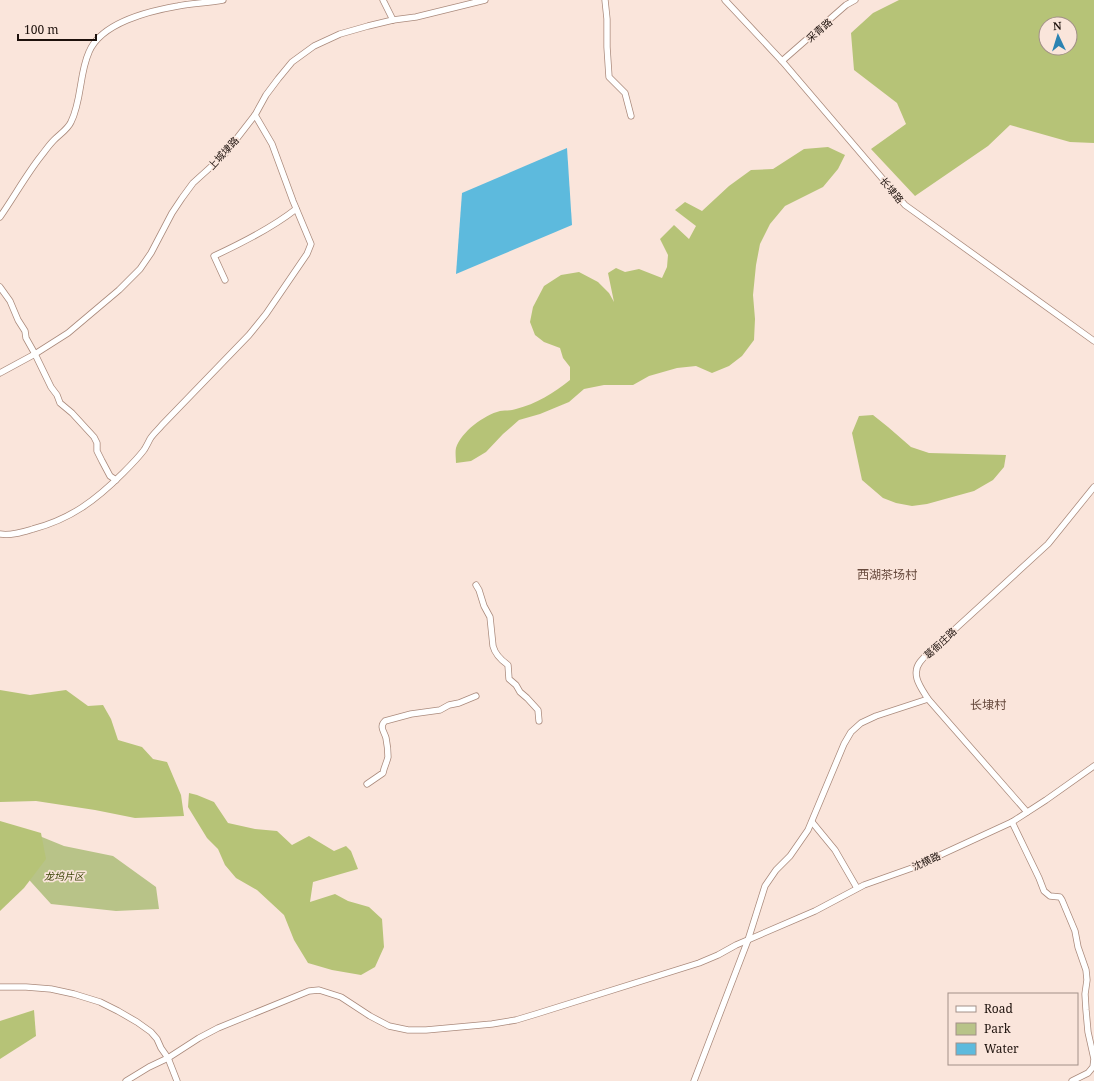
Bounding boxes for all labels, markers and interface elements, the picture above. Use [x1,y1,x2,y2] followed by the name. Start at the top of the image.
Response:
[803,15,835,45] street label: 采青路
[18,16,96,42] scale bar
[1038,16,1078,56] north arrow
[1052,18,1062,33] text: N
[24,21,59,38] text: 100 m
[204,133,242,173] street label: 上城埭路
[877,174,907,206] street label: 长埭路
[857,566,918,583] district label: 西湖茶场村
[921,624,959,662] street label: 葛衙庄路
[970,696,1007,713] district label: 长埭村
[909,849,943,873] street label: 沈横路
[44,869,86,883] park label: 龙坞片区
[948,993,1078,1065] legend
[984,1000,1014,1017] text: Road
[984,1020,1012,1037] text: Park
[984,1040,1019,1057] text: Water

